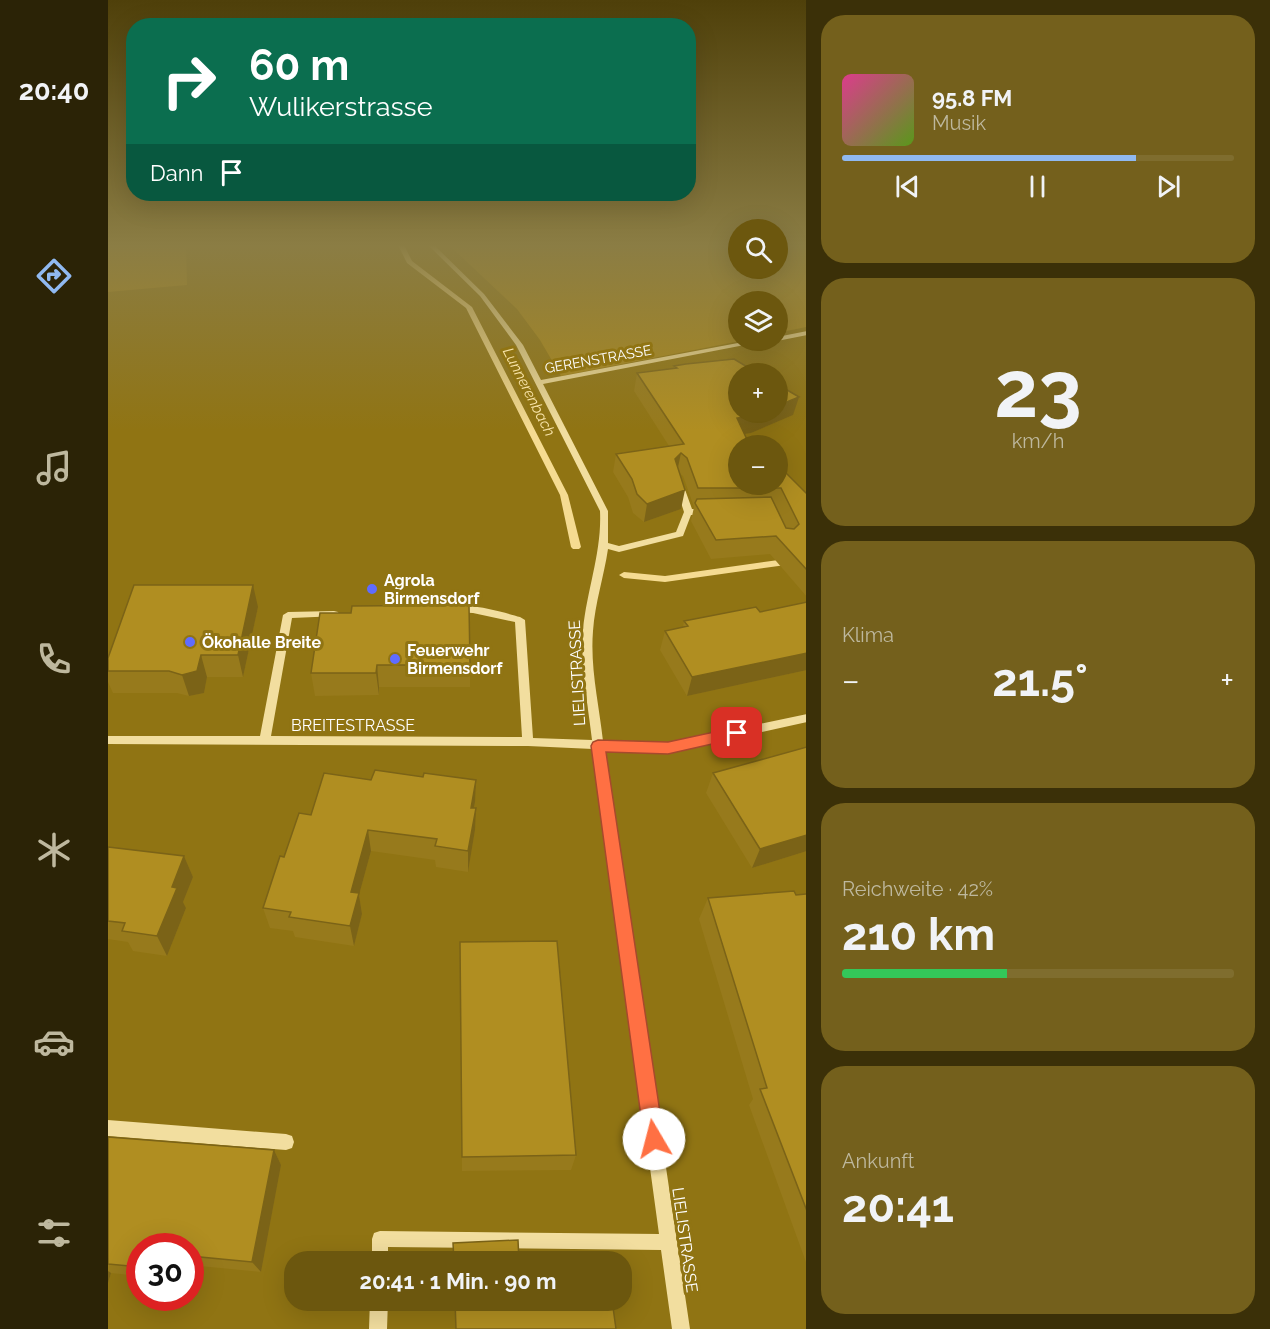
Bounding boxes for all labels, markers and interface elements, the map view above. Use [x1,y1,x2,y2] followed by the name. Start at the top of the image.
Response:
[249,41,349,90] text: 60 m
[150,42,228,120] icon: right
[19,75,89,106] text: 20:40
[932,85,1012,111] text: 95.8 FM
[249,91,433,122] text: Wulikerstrasse
[932,111,986,135] text: Musik
[215,156,248,189] icon: arrive
[150,160,203,186] text: Dann
[891,170,924,203] icon: previous
[1021,170,1054,203] icon: pause
[1152,170,1185,203] icon: next
[728,219,788,495] map controls
[728,219,788,279] button: search
[33,255,75,297] icon: directions
[728,291,788,351] button: layers
[543,342,653,376] street label: GERENSTRASSE
[994,344,1082,435] text: 23
[499,345,559,439] water label: Lunnerenbach
[728,363,788,423] button: +
[1012,429,1064,453] text: km/h
[728,435,788,495] button: −
[33,447,75,489] icon: music
[384,571,480,608] place label: Agrola Birmensdorf
[365,582,379,596] marker: Agrola Birmensdorf
[565,619,589,726] street label: LIELISTRASSE
[842,623,894,647] text: Klima
[202,632,321,652] place label: Ökohalle Breite
[183,635,197,649] marker: Ökohalle Breite
[33,638,75,680] icon: phone
[407,641,503,678] place label: Feuerwehr Birmensdorf
[388,652,402,666] marker: Feuerwehr Birmensdorf
[992,654,1088,707] text: 21.5°
[842,661,860,700] text: −
[1220,661,1234,700] text: +
[711,707,762,758] pin
[291,716,415,735] street label: BREITESTRASSE
[720,716,753,749] icon: arrive
[33,829,75,871] icon: climate
[842,877,993,901] text: Reichweite · 42%
[842,908,995,961] text: 210 km
[33,1021,75,1063] icon: car
[622,1107,686,1171] position arrow
[842,1149,915,1173] text: Ankunft
[842,1180,954,1233] text: 20:41
[668,1186,702,1294] street label: LIELISTRASSE
[33,1212,75,1254] icon: filters
[126,1233,204,1311] speed limit sign: 30
[359,1268,557,1294] text: 20:41 · 1 Min. · 90 m

